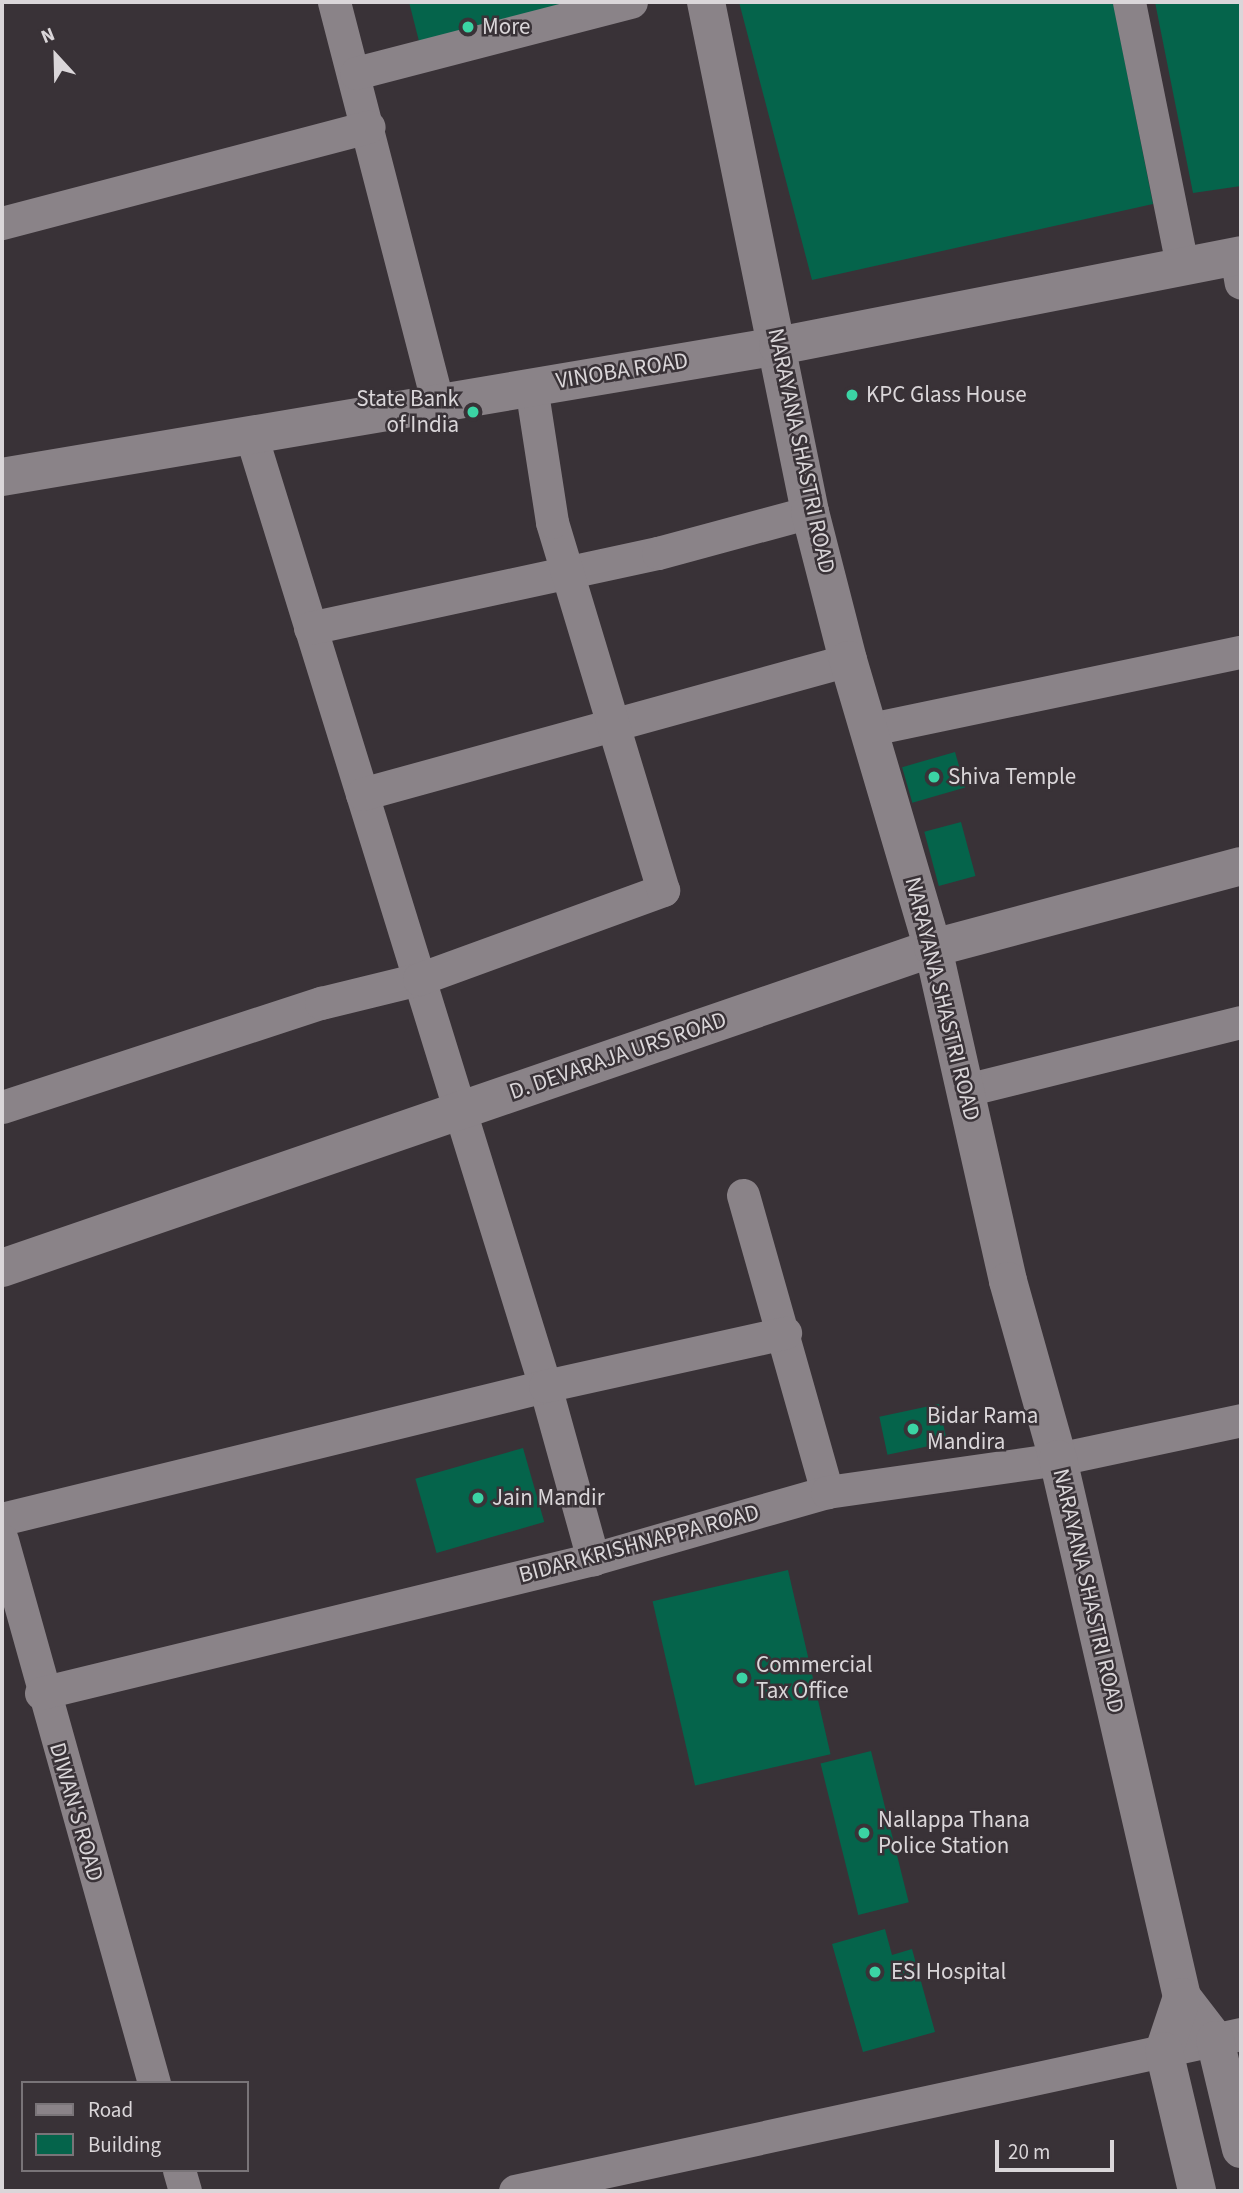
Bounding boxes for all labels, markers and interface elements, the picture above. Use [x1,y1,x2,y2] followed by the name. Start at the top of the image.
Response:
[482,13,530,41] place label: More
[460,19,476,35] marker: More
[21,21,91,91] north arrow
[37,21,59,51] text: N
[762,326,840,576] street label: NARAYANA SHASTRI ROAD
[554,347,690,395] street label: VINOBA ROAD
[866,381,1027,409] place label: KPC Glass House
[356,385,459,439] place label: State Bank of India
[844,387,860,403] marker: KPC Glass House
[465,404,481,420] marker: State Bank of India
[948,763,1076,791] place label: Shiva Temple
[926,769,942,785] marker: Shiva Temple
[898,874,986,1124] street label: NARAYANA SHASTRI ROAD
[506,1006,730,1106] street label: D. DEVARAJA URS ROAD
[927,1402,1038,1456] place label: Bidar Rama Mandira
[905,1421,921,1437] marker: Bidar Rama Mandira
[1046,1466,1130,1716] street label: NARAYANA SHASTRI ROAD
[492,1484,605,1512] place label: Jain Mandir
[470,1490,486,1506] marker: Jain Mandir
[516,1499,762,1589] street label: BIDAR KRISHNAPPA ROAD
[756,1651,872,1705] place label: Commercial Tax Office
[734,1670,750,1686] marker: Commercial Tax Office
[43,1740,109,1884] street label: DIWAN'S ROAD
[878,1806,1030,1860] place label: Nallappa Thana Police Station
[856,1825,872,1841] marker: Nallappa Thana Police Station
[891,1958,1006,1986] place label: ESI Hospital
[865,1962,885,1982] marker: ESI Hospital
[21,2081,248,2172] legend
[88,2095,133,2125] text: Road
[998,2126,1117,2170] scale bar
[88,2130,161,2160] text: Building
[1008,2137,1050,2167] text: 20 m

